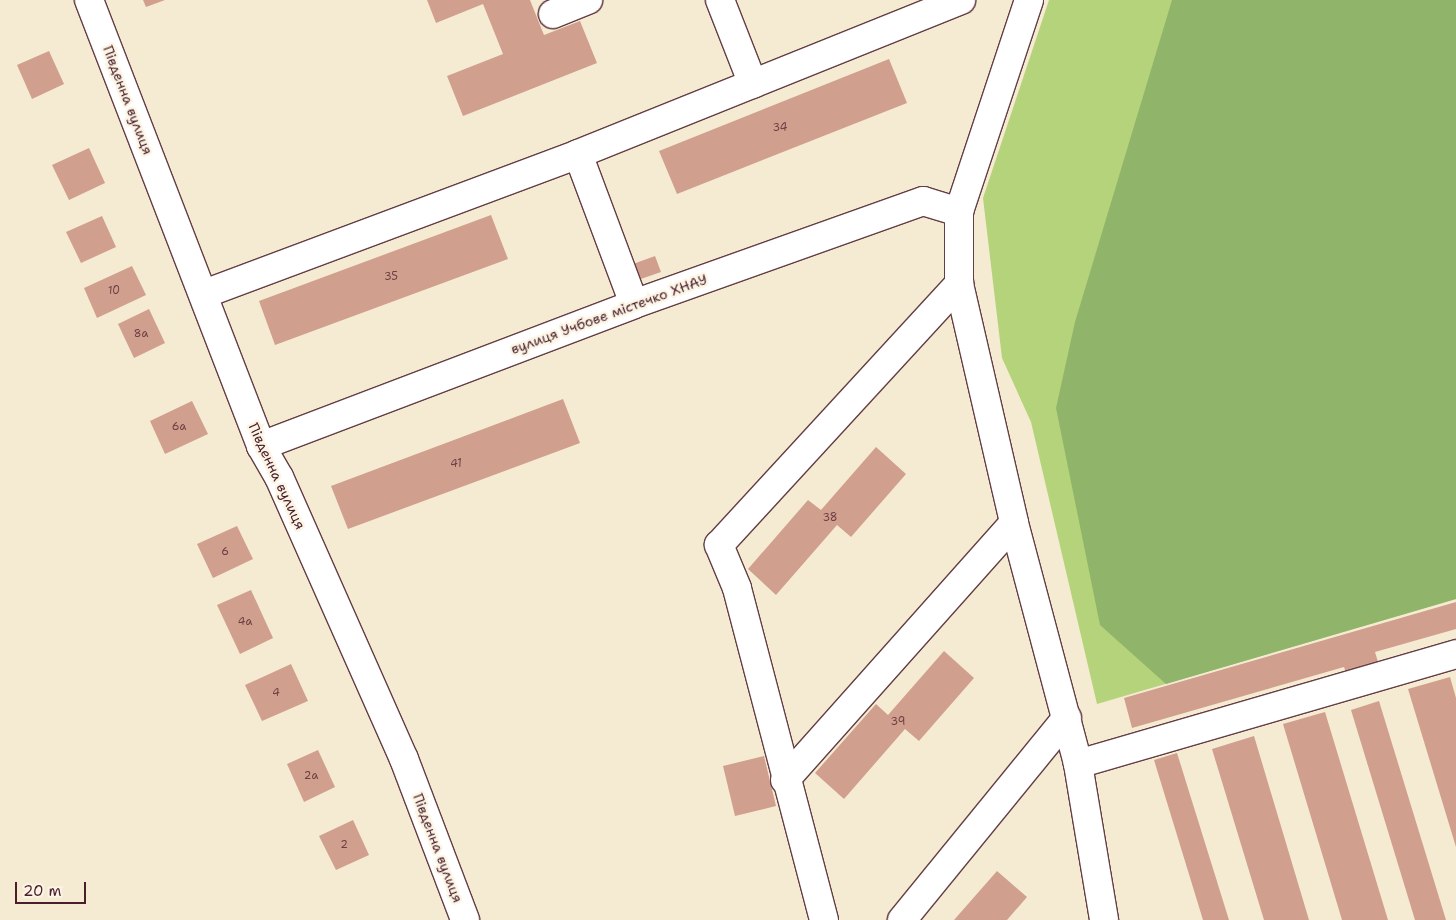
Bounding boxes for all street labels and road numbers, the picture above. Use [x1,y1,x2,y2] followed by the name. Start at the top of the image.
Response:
[99,43,157,157] street label: Південна вулиця
[508,271,710,357] street label: вулиця Учбове містечко ХНАУ
[245,420,309,532] street label: Південна вулиця
[409,791,467,905] street label: Південна вулиця

